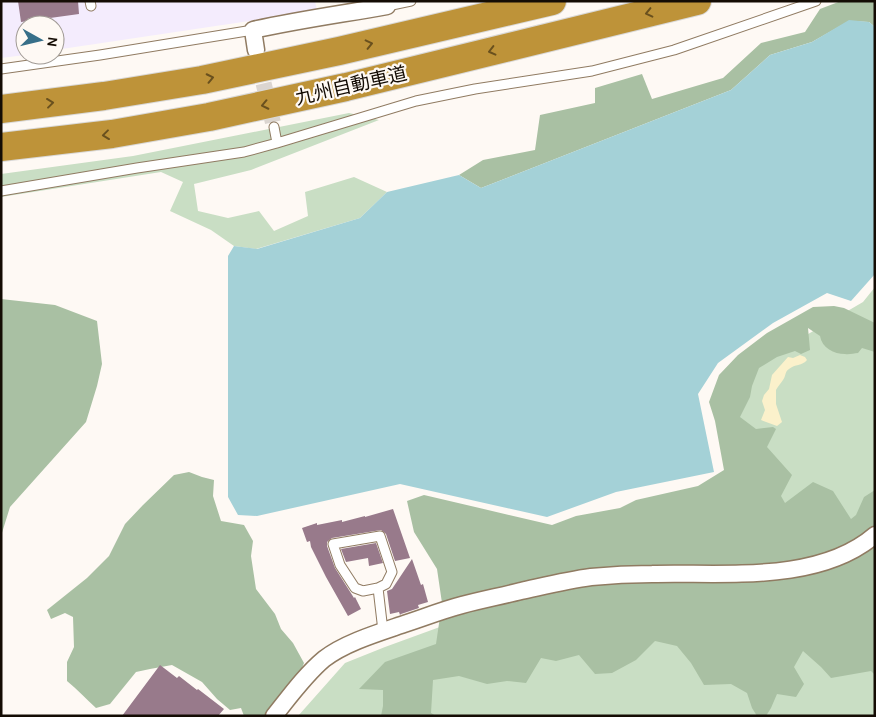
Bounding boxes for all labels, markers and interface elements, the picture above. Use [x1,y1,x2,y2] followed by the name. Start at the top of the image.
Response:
[645,7,654,18] one-way arrow
[15,15,65,65] north arrow
[43,36,61,48] text: N
[365,39,374,50] one-way arrow
[487,45,496,56] one-way arrow
[293,62,409,110] street label: 九州自動車道
[206,73,215,84] one-way arrow
[46,98,54,109] one-way arrow
[261,99,270,110] one-way arrow
[101,129,109,140] one-way arrow

